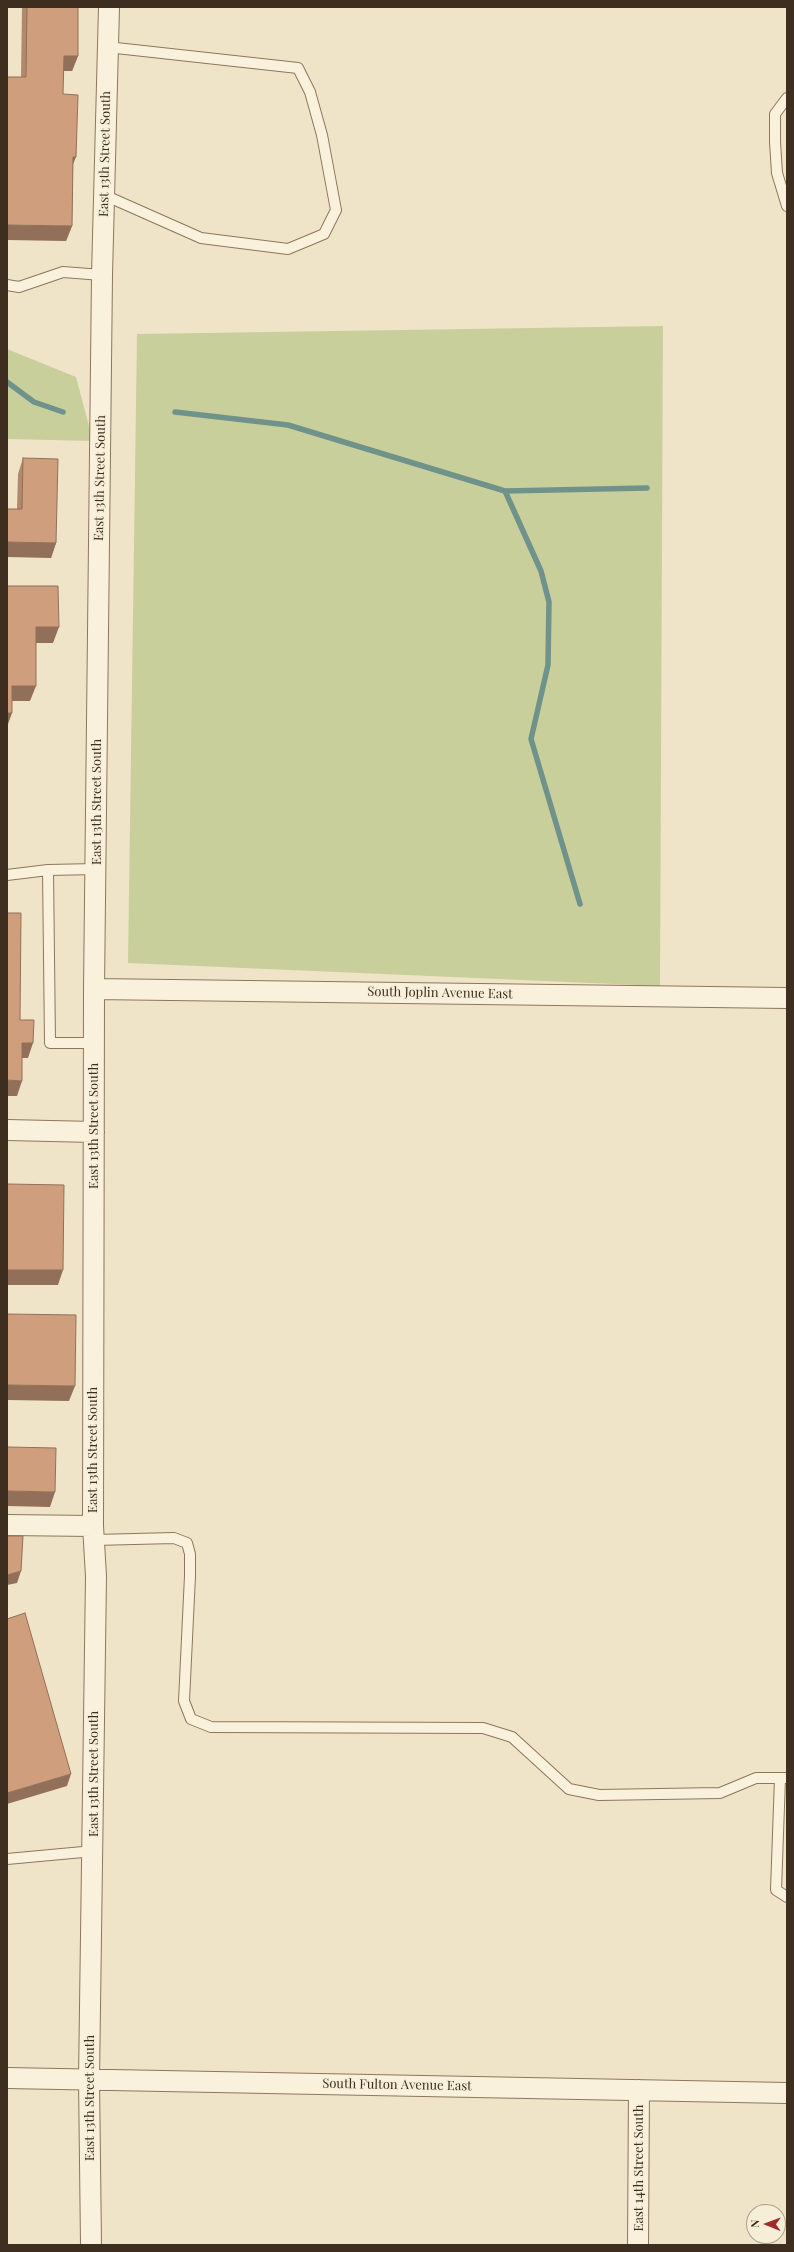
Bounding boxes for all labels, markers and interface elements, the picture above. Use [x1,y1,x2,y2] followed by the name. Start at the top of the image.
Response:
[96,91,114,217] street label: East 13th Street South
[91,415,109,541] street label: East 13th Street South
[89,739,105,865] street label: East 13th Street South
[367,984,513,1002] street label: South Joplin Avenue East
[86,1063,102,1189] street label: East 13th Street South
[85,1387,101,1513] street label: East 13th Street South
[86,1711,102,1837] street label: East 13th Street South
[82,2035,98,2161] street label: East 13th Street South
[322,2076,472,2094] street label: South Fulton Avenue East
[631,2105,647,2231] street label: East 14th Street South
[746,2204,786,2244] north arrow
[747,2220,762,2228] text: N

